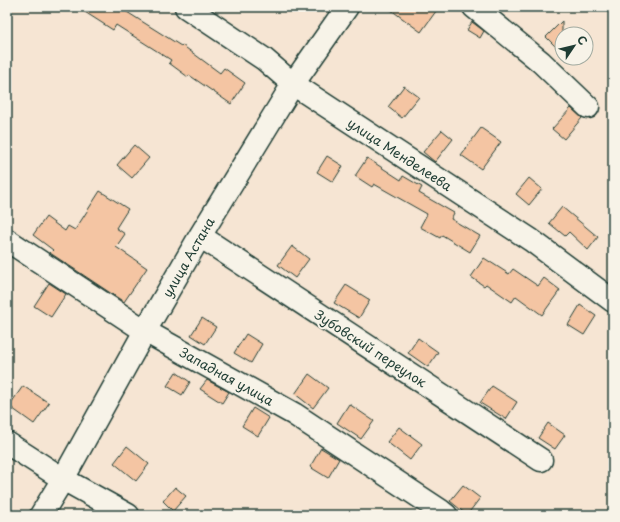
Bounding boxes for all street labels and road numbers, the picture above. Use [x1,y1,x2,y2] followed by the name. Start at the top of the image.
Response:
[344,113,457,195] street label: улица Менделеева
[157,213,219,301] street label: улица Астана
[311,305,431,392] street label: Зубовский переулок
[177,342,278,410] street label: Западная улица

